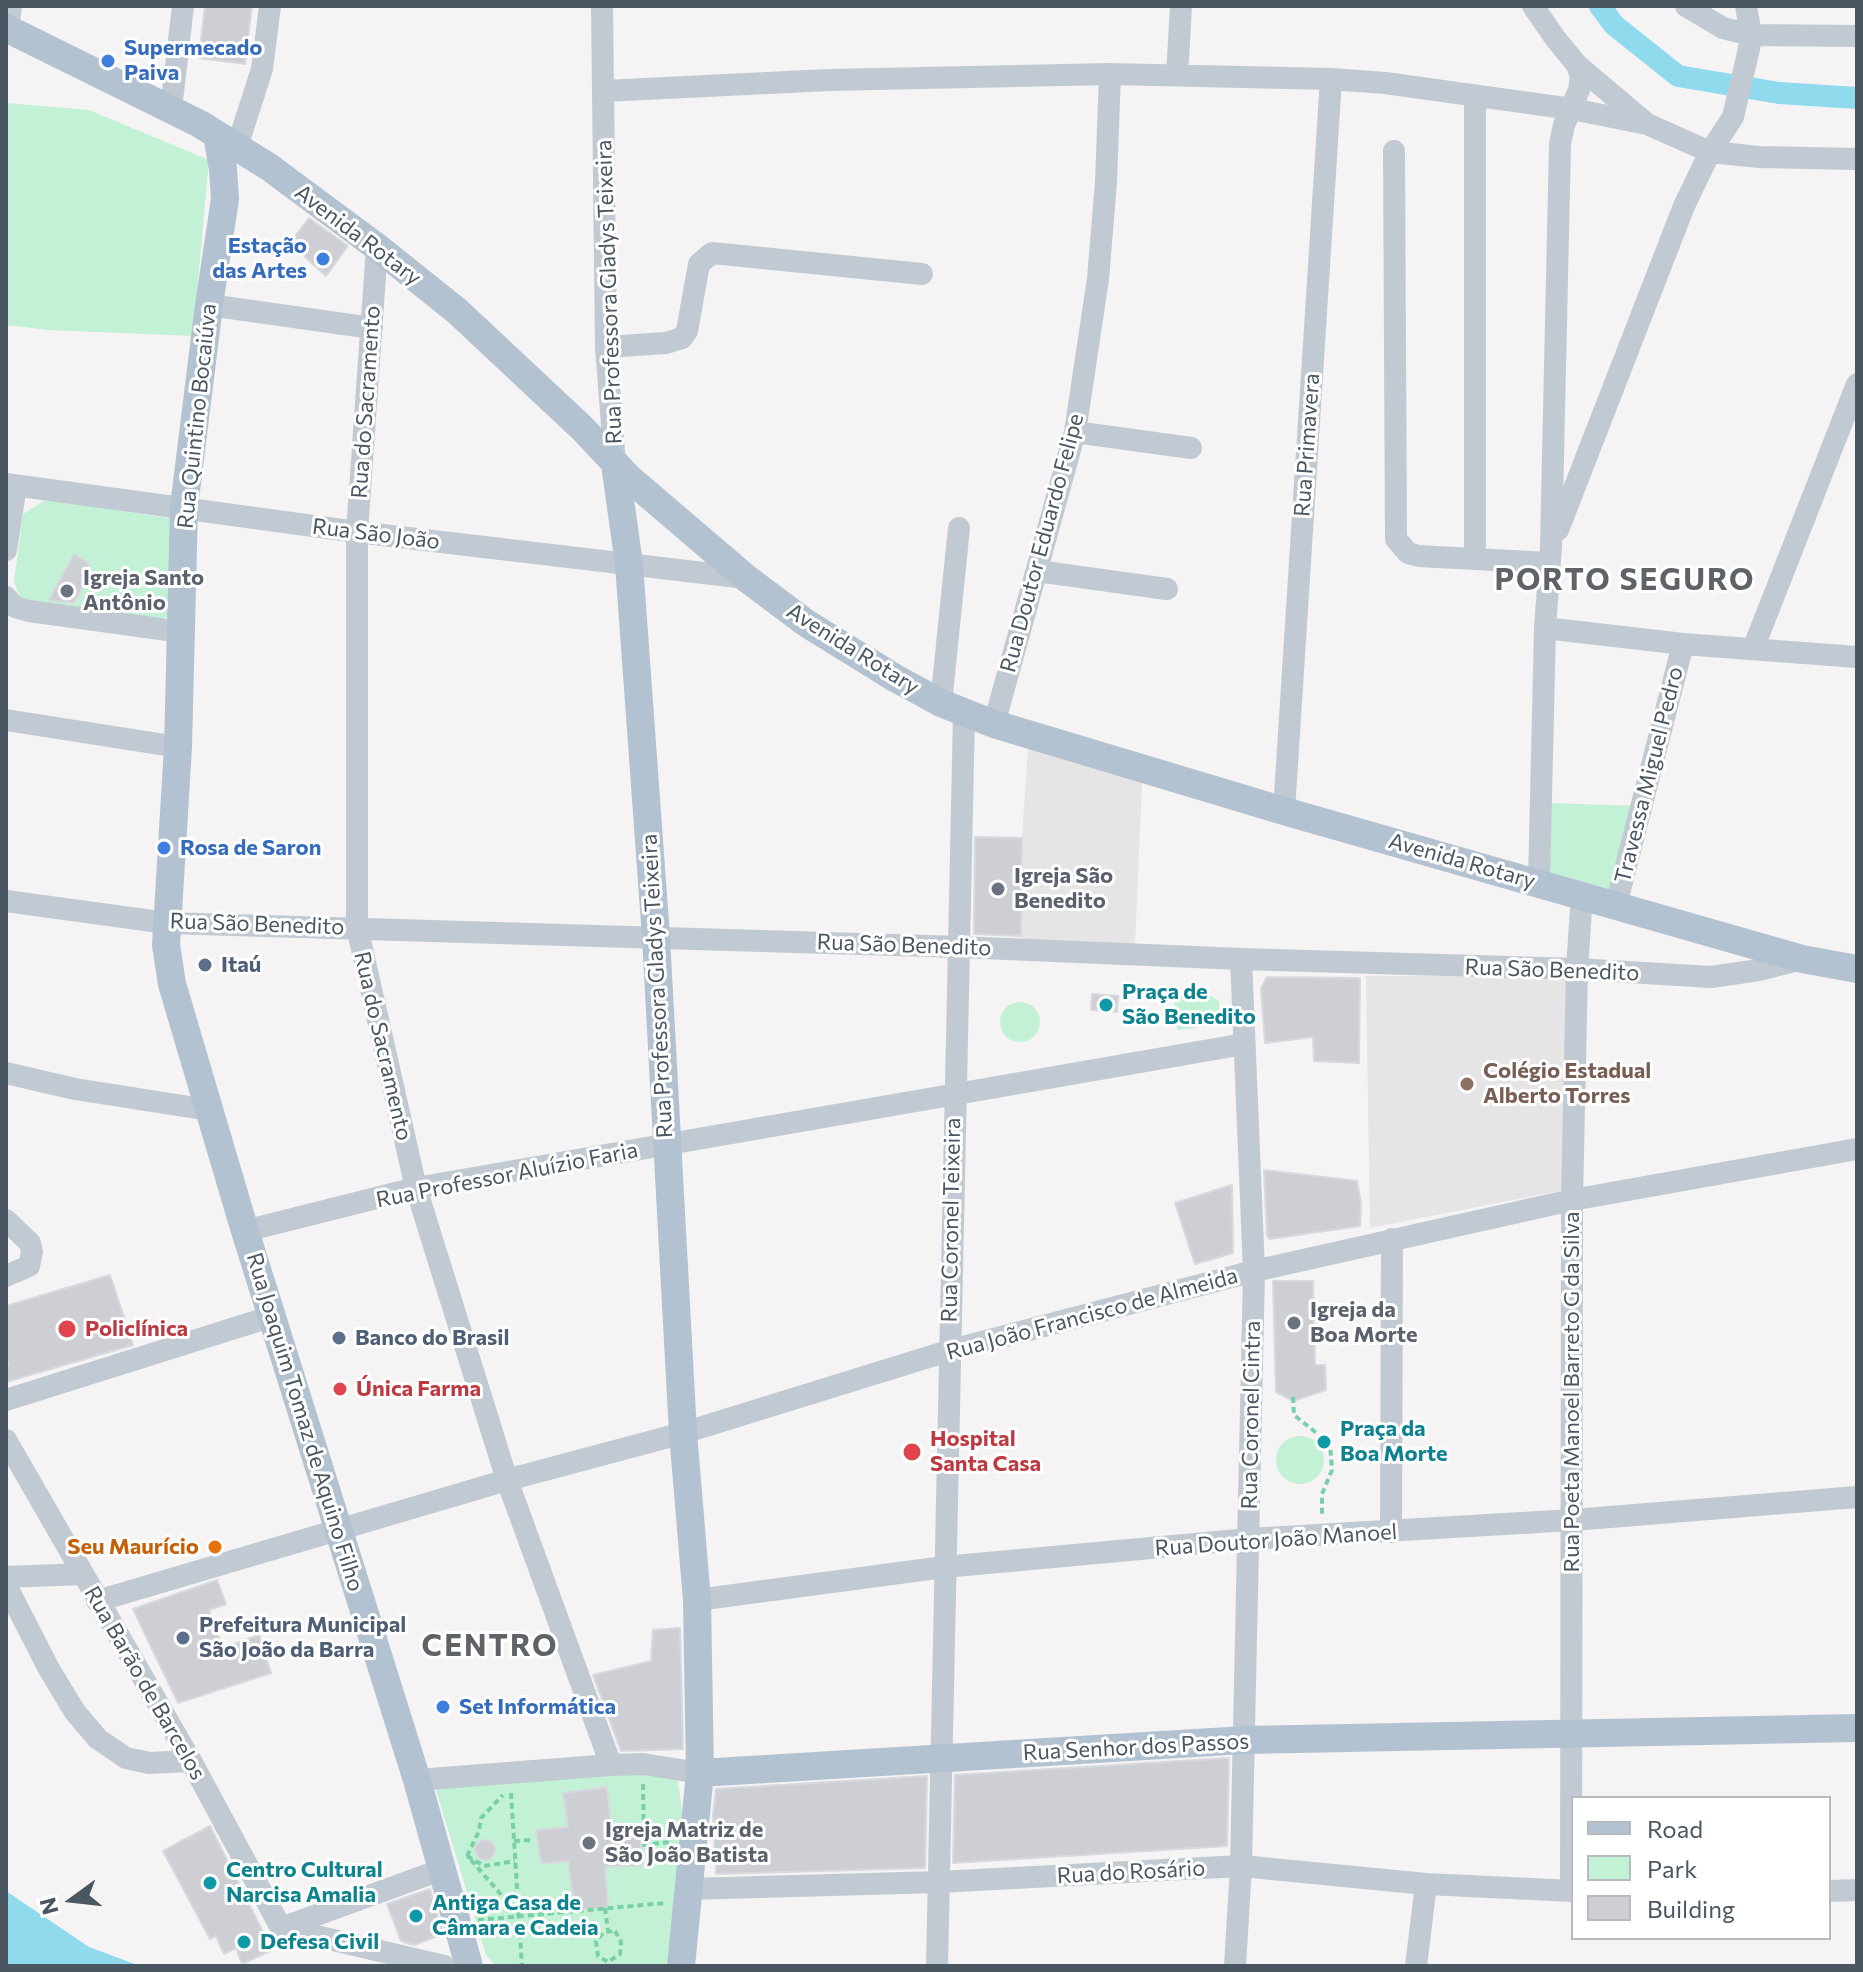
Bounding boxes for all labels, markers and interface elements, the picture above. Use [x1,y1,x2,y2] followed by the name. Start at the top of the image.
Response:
[124,35,262,86] place label: Supermecado Paiva
[99,52,117,70] marker: Supermecado Paiva
[590,139,628,445] street label: Rua Professora Gladys Teixeira
[290,179,426,291] street label: Avenida Rotary
[212,233,307,284] place label: Estação das Artes
[314,250,332,268] marker: Estação das Artes
[172,302,222,530] street label: Rua Quintino Bocaiúva
[346,305,386,499] street label: Rua do Sacramento
[1289,372,1325,518] street label: Rua Primavera
[995,411,1089,675] street label: Rua Doutor Eduardo Felipe
[311,513,441,555] street label: Rua São João
[1494,562,1756,598] district label: PORTO SEGURO
[83,565,204,616] place label: Igreja Santo Antônio
[58,582,76,600] marker: Igreja Santo Antônio
[782,598,924,700] street label: Avenida Rotary
[1609,664,1689,886] street label: Travessa Miguel Pedro
[1386,827,1538,895] street label: Avenida Rotary
[636,833,678,1139] street label: Rua Professora Gladys Teixeira
[180,835,321,861] place label: Rosa de Saron
[155,839,173,857] marker: Rosa de Saron
[1014,863,1113,914] place label: Igreja São Benedito
[989,880,1007,898] marker: Igreja São Benedito
[169,908,345,940] street label: Rua São Benedito
[816,929,992,961] street label: Rua São Benedito
[348,949,418,1143] street label: Rua do Sacramento
[221,952,261,978] place label: Itaú
[1464,954,1640,986] street label: Rua São Benedito
[196,956,214,974] marker: Itaú
[1122,979,1256,1030] place label: Praça de São Benedito
[1097,996,1115,1014] marker: Praça de São Benedito
[1483,1058,1651,1110] place label: Colégio Estadual Alberto Torres
[1458,1075,1476,1093] marker: Colégio Estadual Alberto Torres
[936,1117,966,1323] street label: Rua Coronel Teixeira
[374,1137,640,1213] street label: Rua Professor Aluízio Faria
[1559,1212,1585,1572] street label: Rua Poeta Manoel Barreto G da Silva
[241,1249,369,1595] street label: Rua Joaquim Tomaz de Aquino Filho
[943,1262,1241,1366] street label: Rua João Francisco de Almeida
[1310,1297,1418,1348] place label: Igreja da Boa Morte
[1285,1314,1303,1332] marker: Igreja da Boa Morte
[85,1316,188,1342] place label: Policlínica
[56,1318,78,1340] marker: Policlínica
[1236,1320,1266,1510] street label: Rua Coronel Cintra
[355,1325,509,1351] place label: Banco do Brasil
[330,1329,348,1347] marker: Banco do Brasil
[356,1376,481,1402] place label: Única Farma
[331,1380,349,1398] marker: Única Farma
[1340,1416,1448,1468] place label: Praça da Boa Morte
[930,1426,1041,1478] place label: Hospital Santa Casa
[1315,1433,1333,1451] marker: Praça da Boa Morte
[901,1441,923,1463] marker: Hospital Santa Casa
[1154,1518,1398,1562] street label: Rua Doutor João Manoel
[67,1534,199,1560] place label: Seu Maurício
[206,1538,224,1556] marker: Seu Maurício
[79,1581,211,1785] street label: Rua Barão de Barcelos
[199,1612,406,1664] place label: Prefeitura Municipal São João da Barra
[422,1628,558,1664] district label: CENTRO
[174,1629,192,1647] marker: Prefeitura Municipal São João da Barra
[459,1694,616,1720] place label: Set Informática
[434,1698,452,1716] marker: Set Informática
[1022,1728,1250,1766] street label: Rua Senhor dos Passos
[1571,1796,1831,1940] legend
[1647,1814,1703,1843] text: Road
[605,1817,769,1868] place label: Igreja Matriz de São João Batista
[580,1834,598,1852] marker: Igreja Matriz de São João Batista
[1647,1854,1697,1883] text: Park
[1056,1855,1206,1889] street label: Rua do Rosário
[226,1857,383,1908] place label: Centro Cultural Narcisa Amalia
[32,1860,112,1940] north arrow
[201,1874,219,1892] marker: Centro Cultural Narcisa Amalia
[432,1890,599,1942] place label: Antiga Casa de Câmara e Cadeia
[1647,1894,1735,1923] text: Building
[33,1895,64,1918] text: N
[407,1907,425,1925] marker: Antiga Casa de Câmara e Cadeia
[260,1929,379,1955] place label: Defesa Civil
[235,1933,253,1951] marker: Defesa Civil

